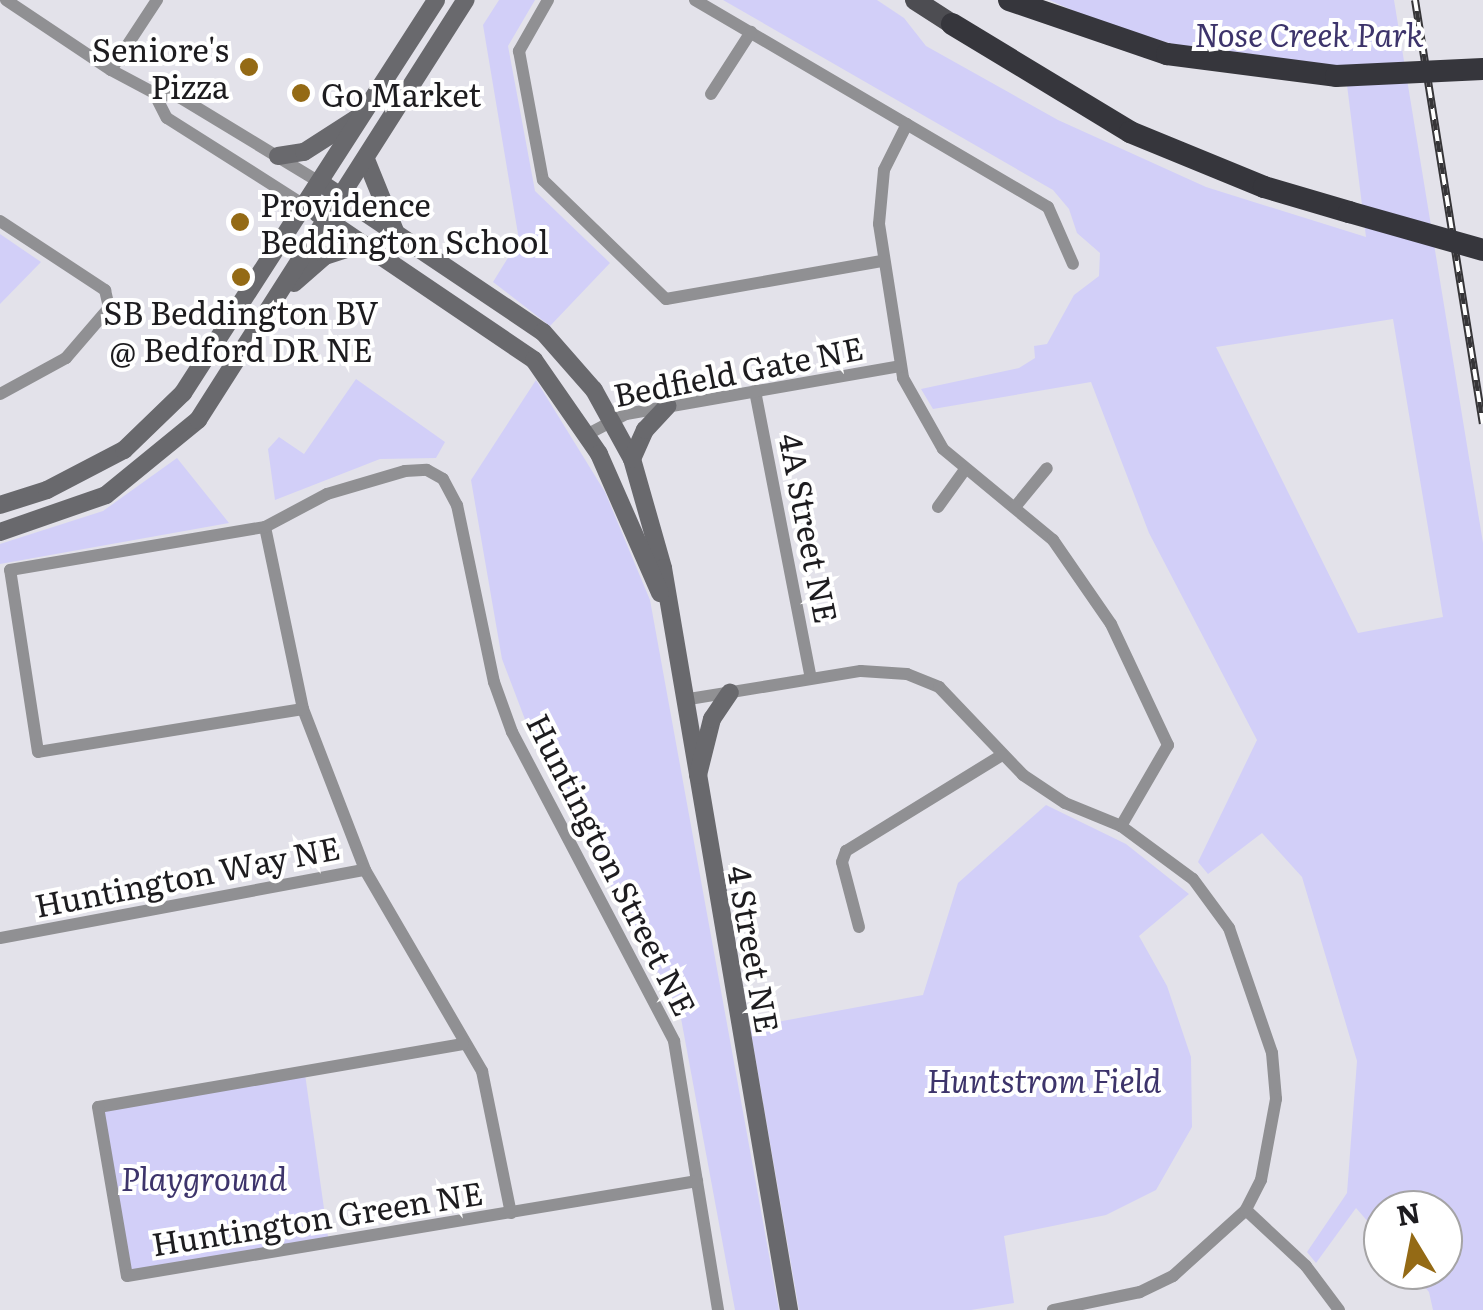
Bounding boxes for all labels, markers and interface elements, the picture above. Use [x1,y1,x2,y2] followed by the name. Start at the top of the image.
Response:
[1194,14,1424,52] park label: Nose Creek Park
[92,30,229,105] place label: Seniore's Pizza
[238,56,260,78] marker: Seniore's Pizza
[321,74,481,112] place label: Go Market
[290,82,312,104] marker: Go Market
[260,185,549,260] place label: Providence Beddington School
[229,211,251,233] marker: Providence Beddington School
[230,266,252,288] marker: SB Beddington BV @ Bedford DR NE
[103,293,379,368] place label: SB Beddington BV @ Bedford DR NE
[610,327,866,413] street label: Bedfield Gate NE
[773,430,847,626] street label: 4A Street NE
[520,707,706,1021] street label: Huntington Street NE
[31,827,343,923] street label: Huntington Way NE
[721,862,789,1036] street label: 4 Street NE
[927,1060,1161,1098] park label: Huntstrom Field
[121,1158,287,1196] park label: Playground
[149,1172,485,1262] street label: Huntington Green NE
[1363,1190,1463,1290] north arrow
[1393,1190,1423,1235] text: N

